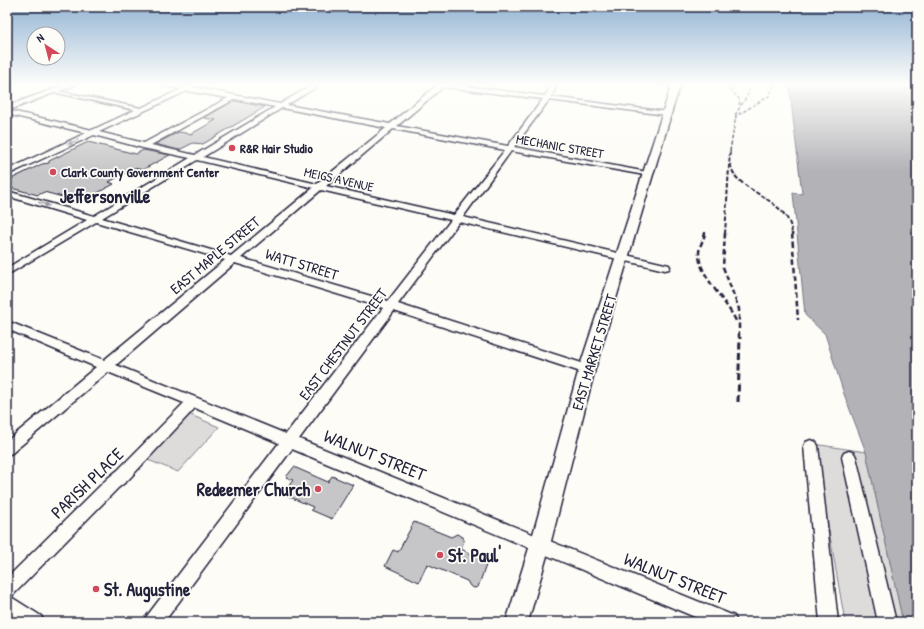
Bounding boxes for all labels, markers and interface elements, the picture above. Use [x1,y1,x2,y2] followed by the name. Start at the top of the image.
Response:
[26,26,66,66] north arrow
[34,30,47,45] text: N
[515,129,606,163] street label: MECHANIC STREET
[68,139,79,145] one-way arrow
[240,139,313,157] place label: R&R Hair Studio
[227,143,237,153] marker: R&R Hair Studio
[302,162,376,196] street label: MEIGS AVENUE
[61,163,220,182] place label: Clark County Government Center
[48,167,58,177] marker: Clark County Government Center
[60,183,151,209] district label: Jeffersonville
[39,201,51,207] one-way arrow
[166,211,265,299] street label: EAST MAPLE STREET
[263,243,342,285] street label: WATT STREET
[294,283,393,404] street label: EAST CHESTNUT STREET
[566,290,622,413] street label: EAST MARKET STREET
[320,423,430,487] street label: WALNUT STREET
[45,442,129,524] street label: PARISH PLACE
[197,477,310,502] place label: Redeemer Church
[313,484,323,494] marker: Redeemer Church
[448,543,501,568] place label: St. Paul'
[620,546,730,610] street label: WALNUT STREET
[435,550,445,560] marker: St. Paul'
[104,577,191,603] place label: St. Augustine
[91,584,101,594] marker: St. Augustine

